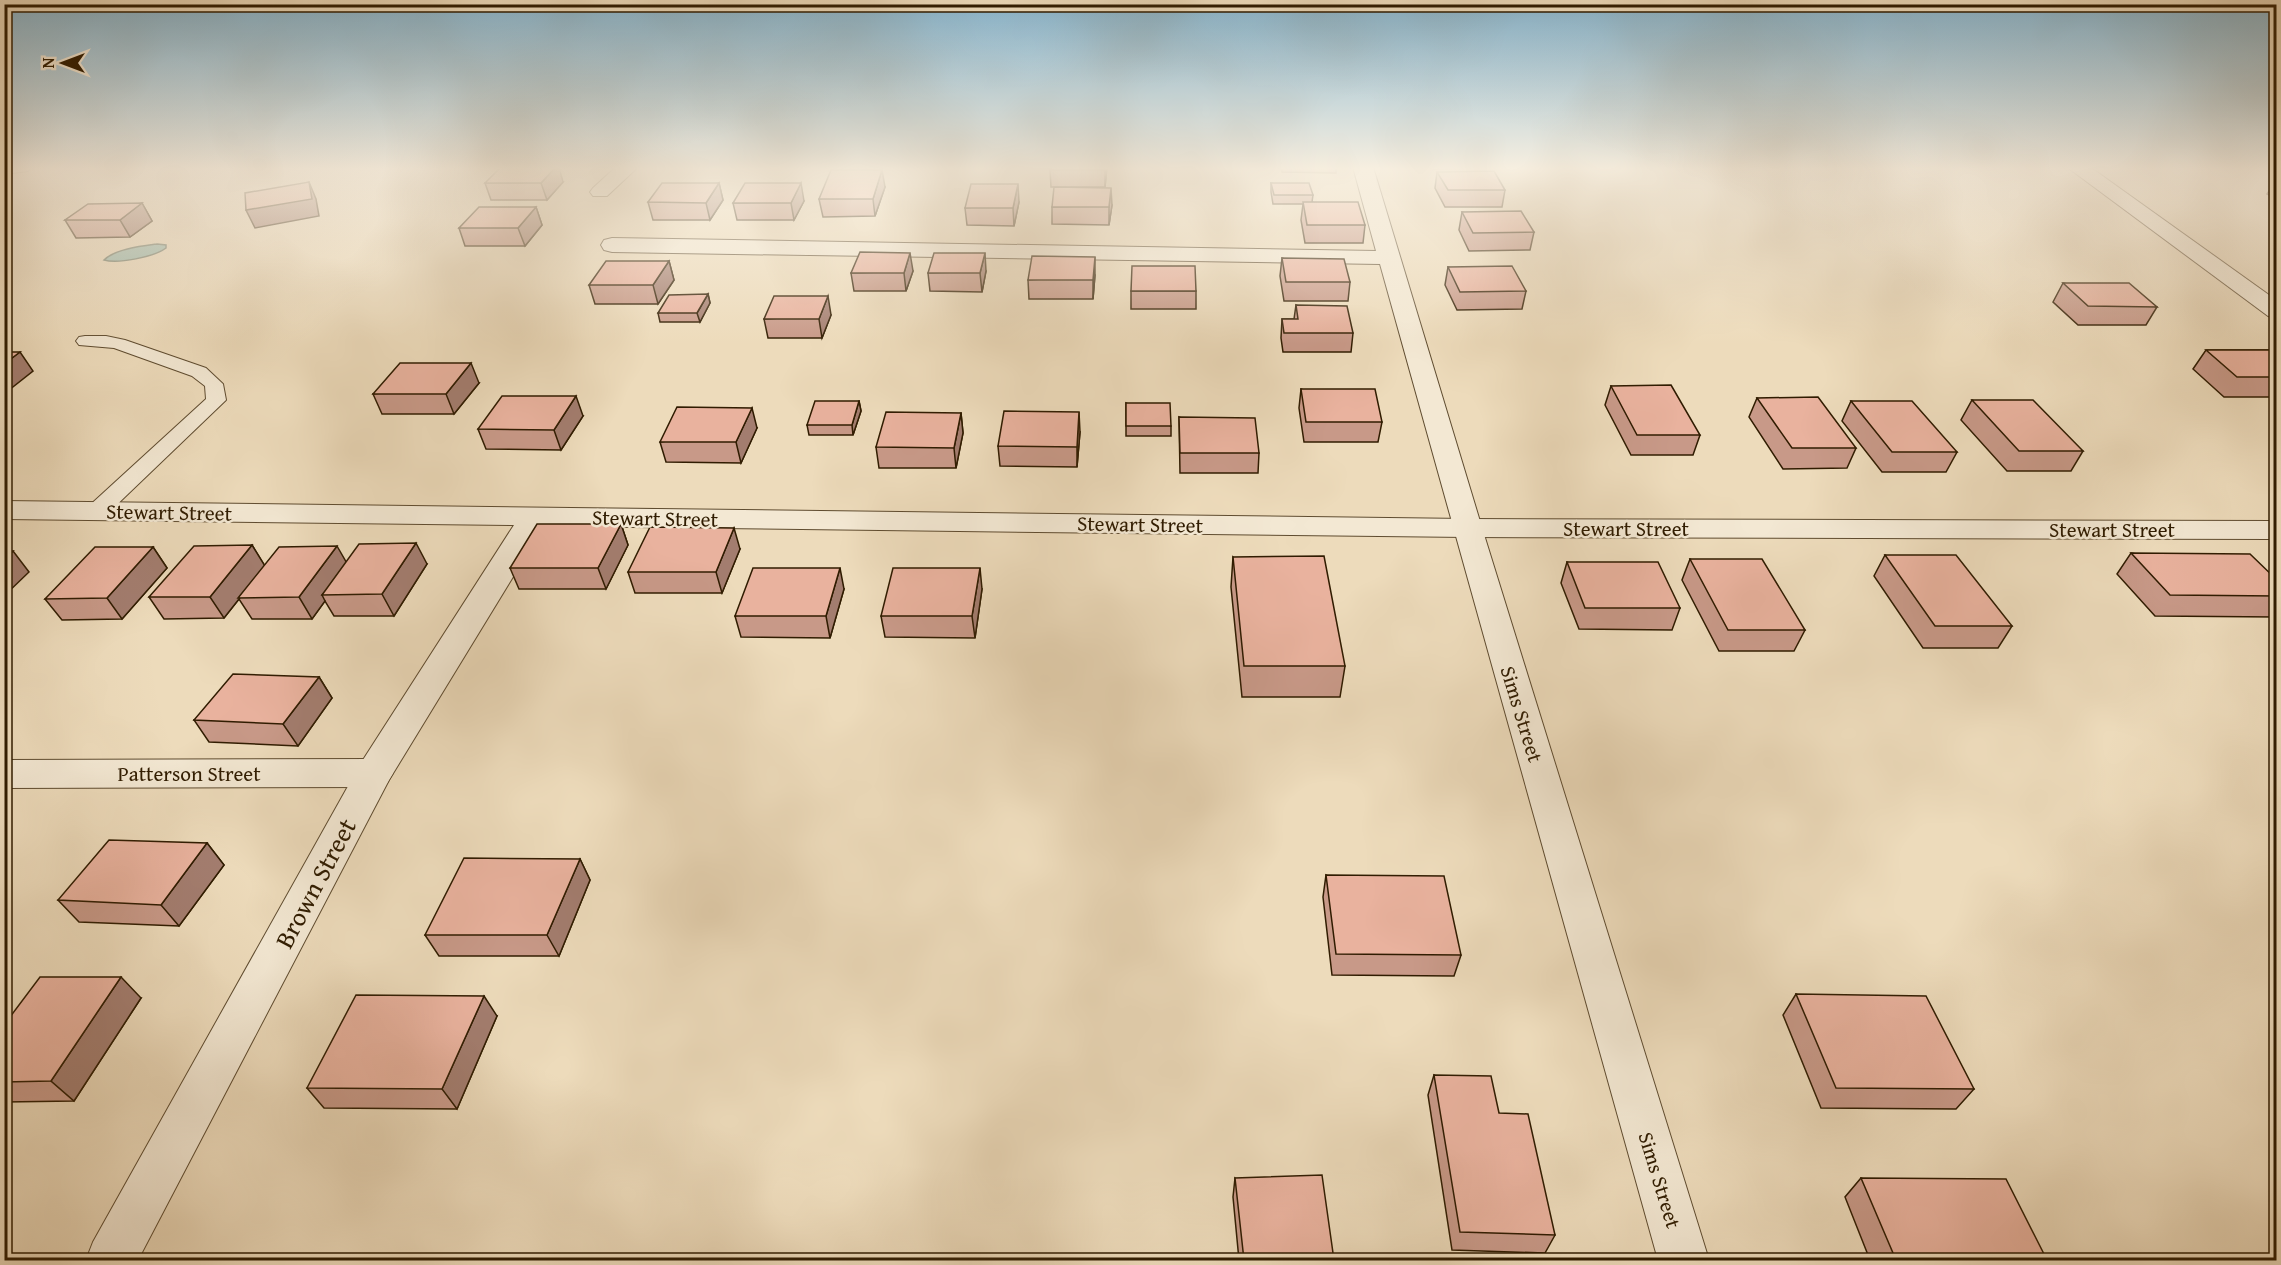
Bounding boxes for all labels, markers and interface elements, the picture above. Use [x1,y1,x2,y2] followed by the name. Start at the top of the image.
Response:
[33,33,93,93] north arrow
[36,57,60,68] text: N
[106,495,233,529] street label: Stewart Street
[592,501,719,535] street label: Stewart Street
[1077,507,1204,541] street label: Stewart Street
[1563,513,1690,544] street label: Stewart Street
[2049,514,2176,545] street label: Stewart Street
[1493,662,1552,767] street label: Sims Street
[117,758,261,789] street label: Patterson Street
[264,811,366,955] street label: Brown Street
[1631,1128,1690,1233] street label: Sims Street

